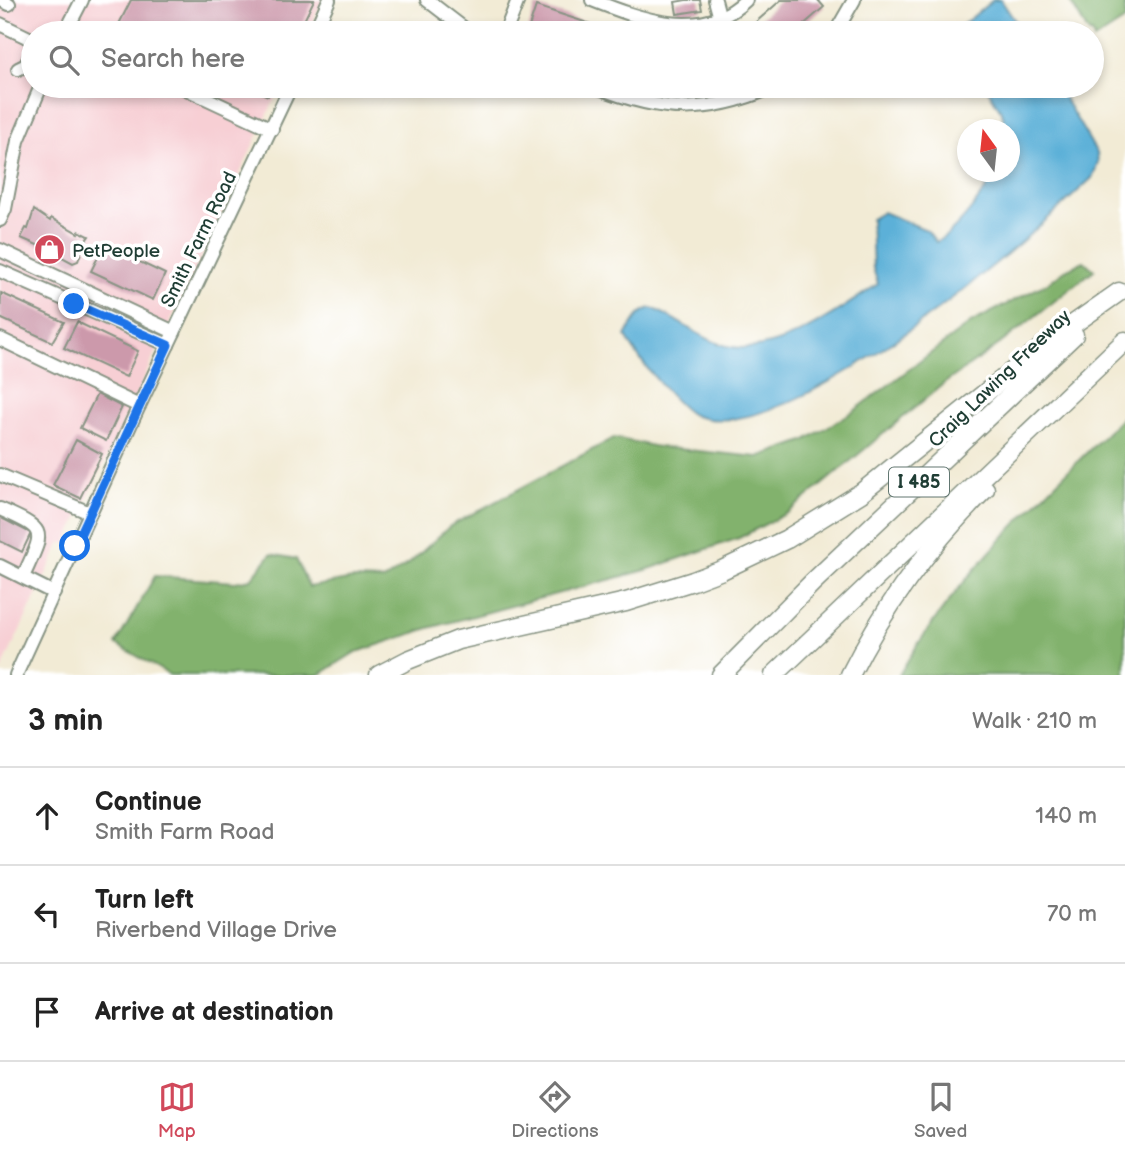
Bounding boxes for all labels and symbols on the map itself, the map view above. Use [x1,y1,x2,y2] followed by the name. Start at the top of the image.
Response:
[957,119,1020,182] north arrow
[157,168,242,311] street label: Smith Farm Road
[32,233,66,267] shop icon: PetPeople
[72,240,160,263] place label: PetPeople
[58,288,89,319] route end
[924,305,1076,453] street label: Craig Lawing Freeway
[889,468,949,496] road number: I 485
[59,530,90,561] route start

